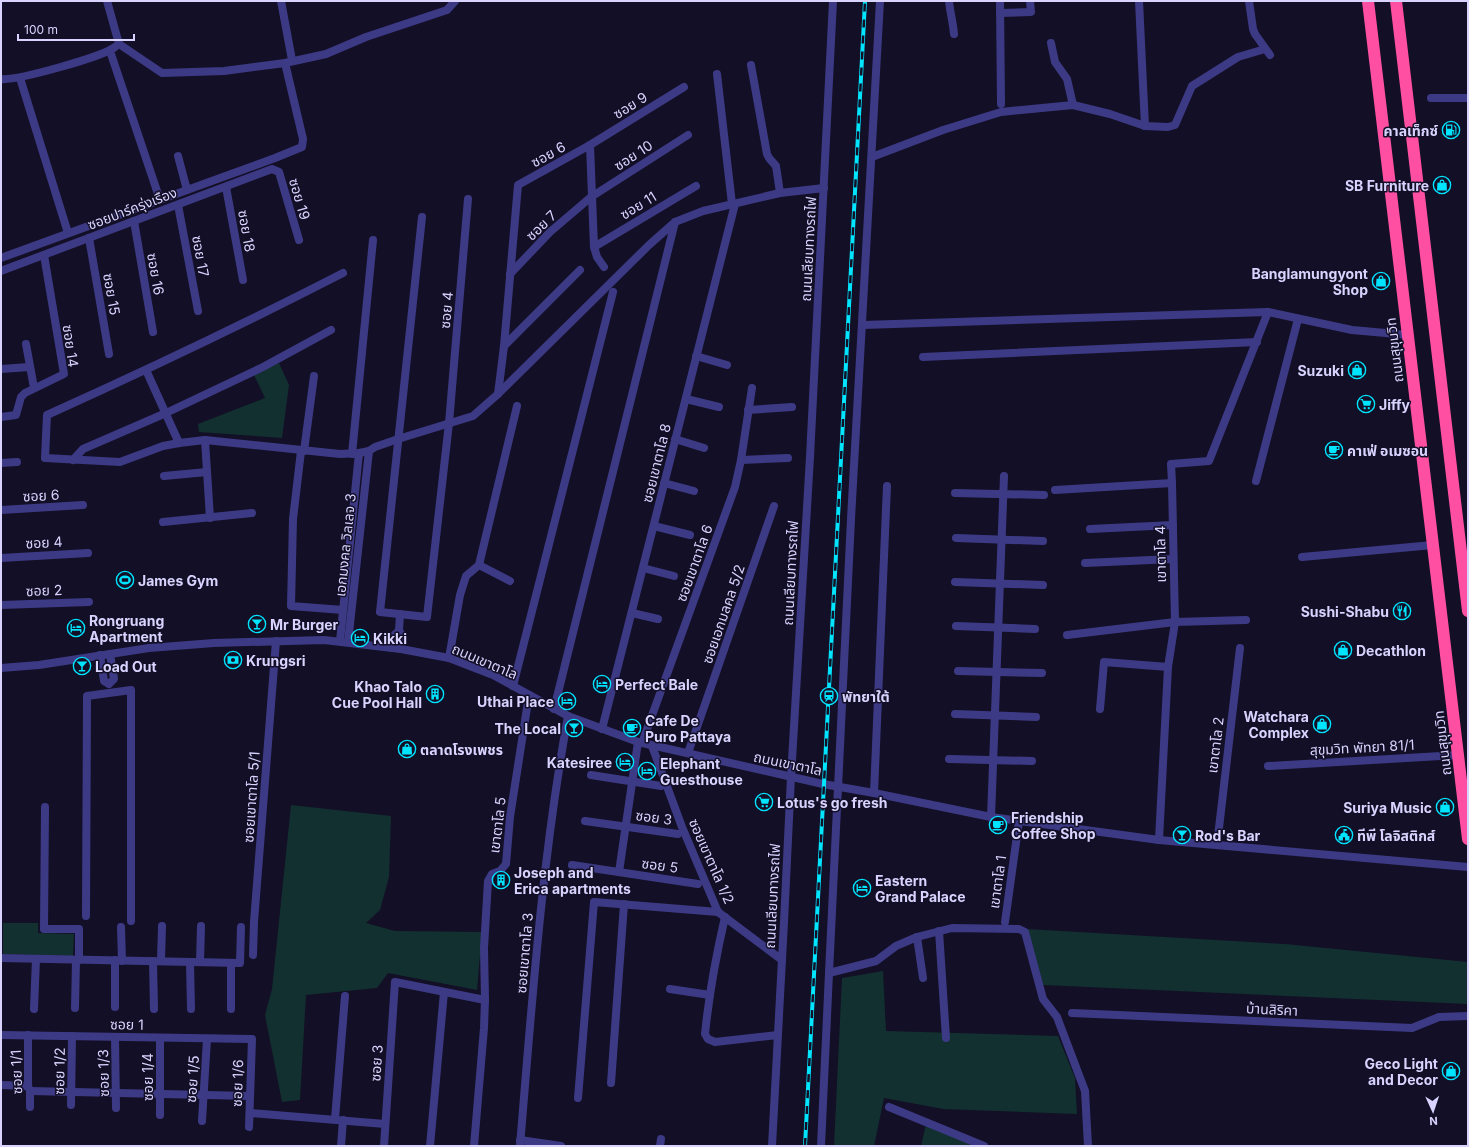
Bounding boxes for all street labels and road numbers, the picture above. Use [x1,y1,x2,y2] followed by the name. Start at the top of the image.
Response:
[610,88,650,122] street label: ซอย 9
[611,136,655,174] street label: ซอย 10
[528,138,568,170] street label: ซอย 6
[286,176,314,222] street label: ซอย 19
[85,183,179,234] street label: ซอยปาร์ครุ่งเรือง
[617,188,659,222] street label: ซอย 11
[797,196,819,302] street label: ถนนเลียบทางรถไฟ
[522,206,560,244] street label: ซอย 7
[235,209,259,253] street label: ซอย 18
[189,234,213,278] street label: ซอย 17
[144,252,168,296] street label: ซอย 16
[100,272,124,316] street label: ซอย 15
[436,291,456,329] street label: ซอย 4
[1382,316,1407,383] street label: ถนนสุขุมวิท
[60,324,82,368] street label: ซอย 14
[638,422,674,504] street label: ซอยเขาตาโล 8
[22,486,60,504] street label: ซอย 6
[331,492,359,598] street label: เอกมงคล วิลเลจ 3
[779,520,801,626] street label: ถนนเลียบทางรถไฟ
[672,522,716,604] street label: ซอยเขาตาโล 6
[1151,525,1169,583] street label: เขาตาโล 4
[25,533,63,551] street label: ซอย 4
[698,562,748,666] street label: ซอยเอกมลคล 5/2
[25,581,63,599] street label: ซอย 2
[450,640,520,682] street label: ถนนเขาตาโล
[1430,709,1455,776] street label: ถนนสุขุมวิท
[1203,716,1227,774] street label: เขาตาโล 2
[1309,736,1415,759] street label: สุขุมวิท พัทยา 81/1
[752,747,824,779] street label: ถนนเขาตาโล
[239,751,263,843] street label: ซอยเขาตาโล 5/1
[485,796,509,854] street label: เขาตาโล 5
[635,806,673,828] street label: ซอย 3
[686,816,738,906] street label: ซอยเขาตาโล 1/2
[761,843,783,949] street label: ถนนเลียบทางรถไฟ
[641,854,679,876] street label: ซอย 5
[985,854,1009,910] street label: เขาตาโล 1
[512,912,536,994] street label: ซอยเขาตาโล 3
[1246,999,1298,1019] street label: บ้านสิริคา
[110,1015,144,1033] street label: ซอย 1
[366,1044,386,1082] street label: ซอย 3
[50,1047,68,1095] street label: ซอย 1/2
[7,1049,25,1095] street label: ซอย 1/1
[94,1049,112,1097] street label: ซอย 1/3
[139,1053,156,1101] street label: ซอย 1/4
[182,1055,202,1103] street label: ซอย 1/5
[228,1059,246,1107] street label: ซอย 1/6

